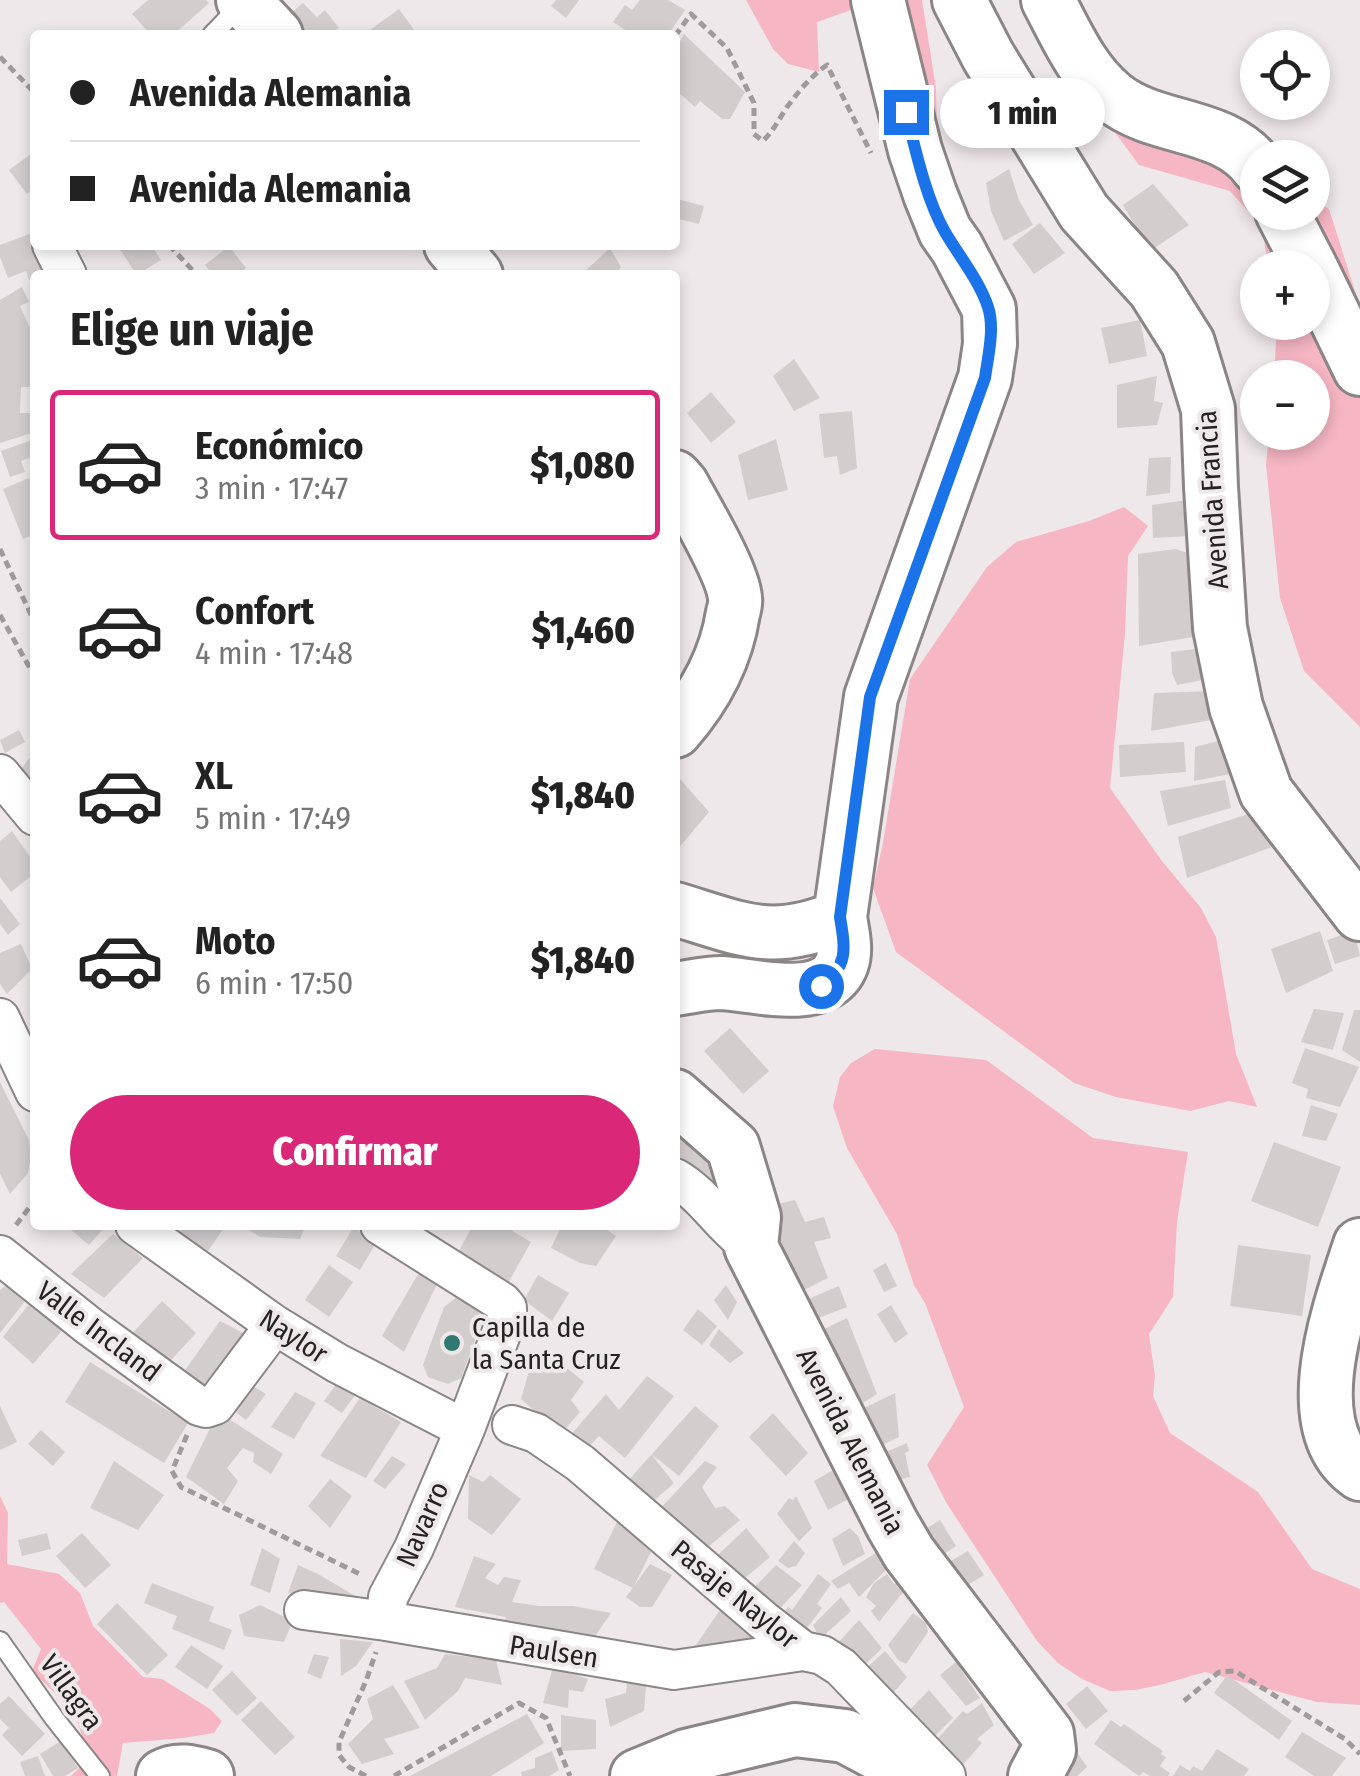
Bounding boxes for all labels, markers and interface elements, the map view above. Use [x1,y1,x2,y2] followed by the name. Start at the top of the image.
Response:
[1240,30,1330,450] map controls
[1240,30,1330,120] button: locate
[130,70,411,116] text: Avenida Alemania
[941,77,1106,147] callout: 1 min
[884,90,929,135] route end
[988,94,1057,132] text: 1 min
[1240,140,1330,230] button: layers
[130,166,411,212] text: Avenida Alemania
[1240,250,1330,340] button: +
[70,303,314,357] text: Elige un viaje
[1240,360,1330,450] button: −
[1190,409,1235,591] street label: Avenida Francia
[75,420,165,510] icon: car
[195,423,364,469] text: Económico
[530,442,635,488] text: $1,080
[195,469,348,507] text: 3 min · 17:47
[75,585,165,675] icon: car
[195,588,314,634] text: Confort
[532,607,635,653] text: $1,460
[195,634,353,672] text: 4 min · 17:48
[75,750,165,840] icon: car
[195,753,233,799] text: XL
[531,772,635,818] text: $1,840
[195,799,351,837] text: 5 min · 17:49
[75,915,165,1005] icon: car
[195,918,276,964] text: Moto
[531,937,635,983] text: $1,840
[195,964,353,1002] text: 6 min · 17:50
[799,964,844,1009] route start
[70,1095,640,1210] button: Confirmar
[30,1274,167,1389] street label: Valle Incland
[253,1302,334,1371] street label: Naylor
[472,1311,620,1376] place label: Capilla de la Santa Cruz
[441,1332,463,1354] marker: Capilla de la Santa Cruz
[789,1343,912,1540] street label: Avenida Alemania
[389,1477,456,1572] street label: Navarro
[664,1533,805,1656] street label: Pasaje Naylor
[507,1628,601,1675] street label: Paulsen
[33,1648,110,1736] street label: Villagra

